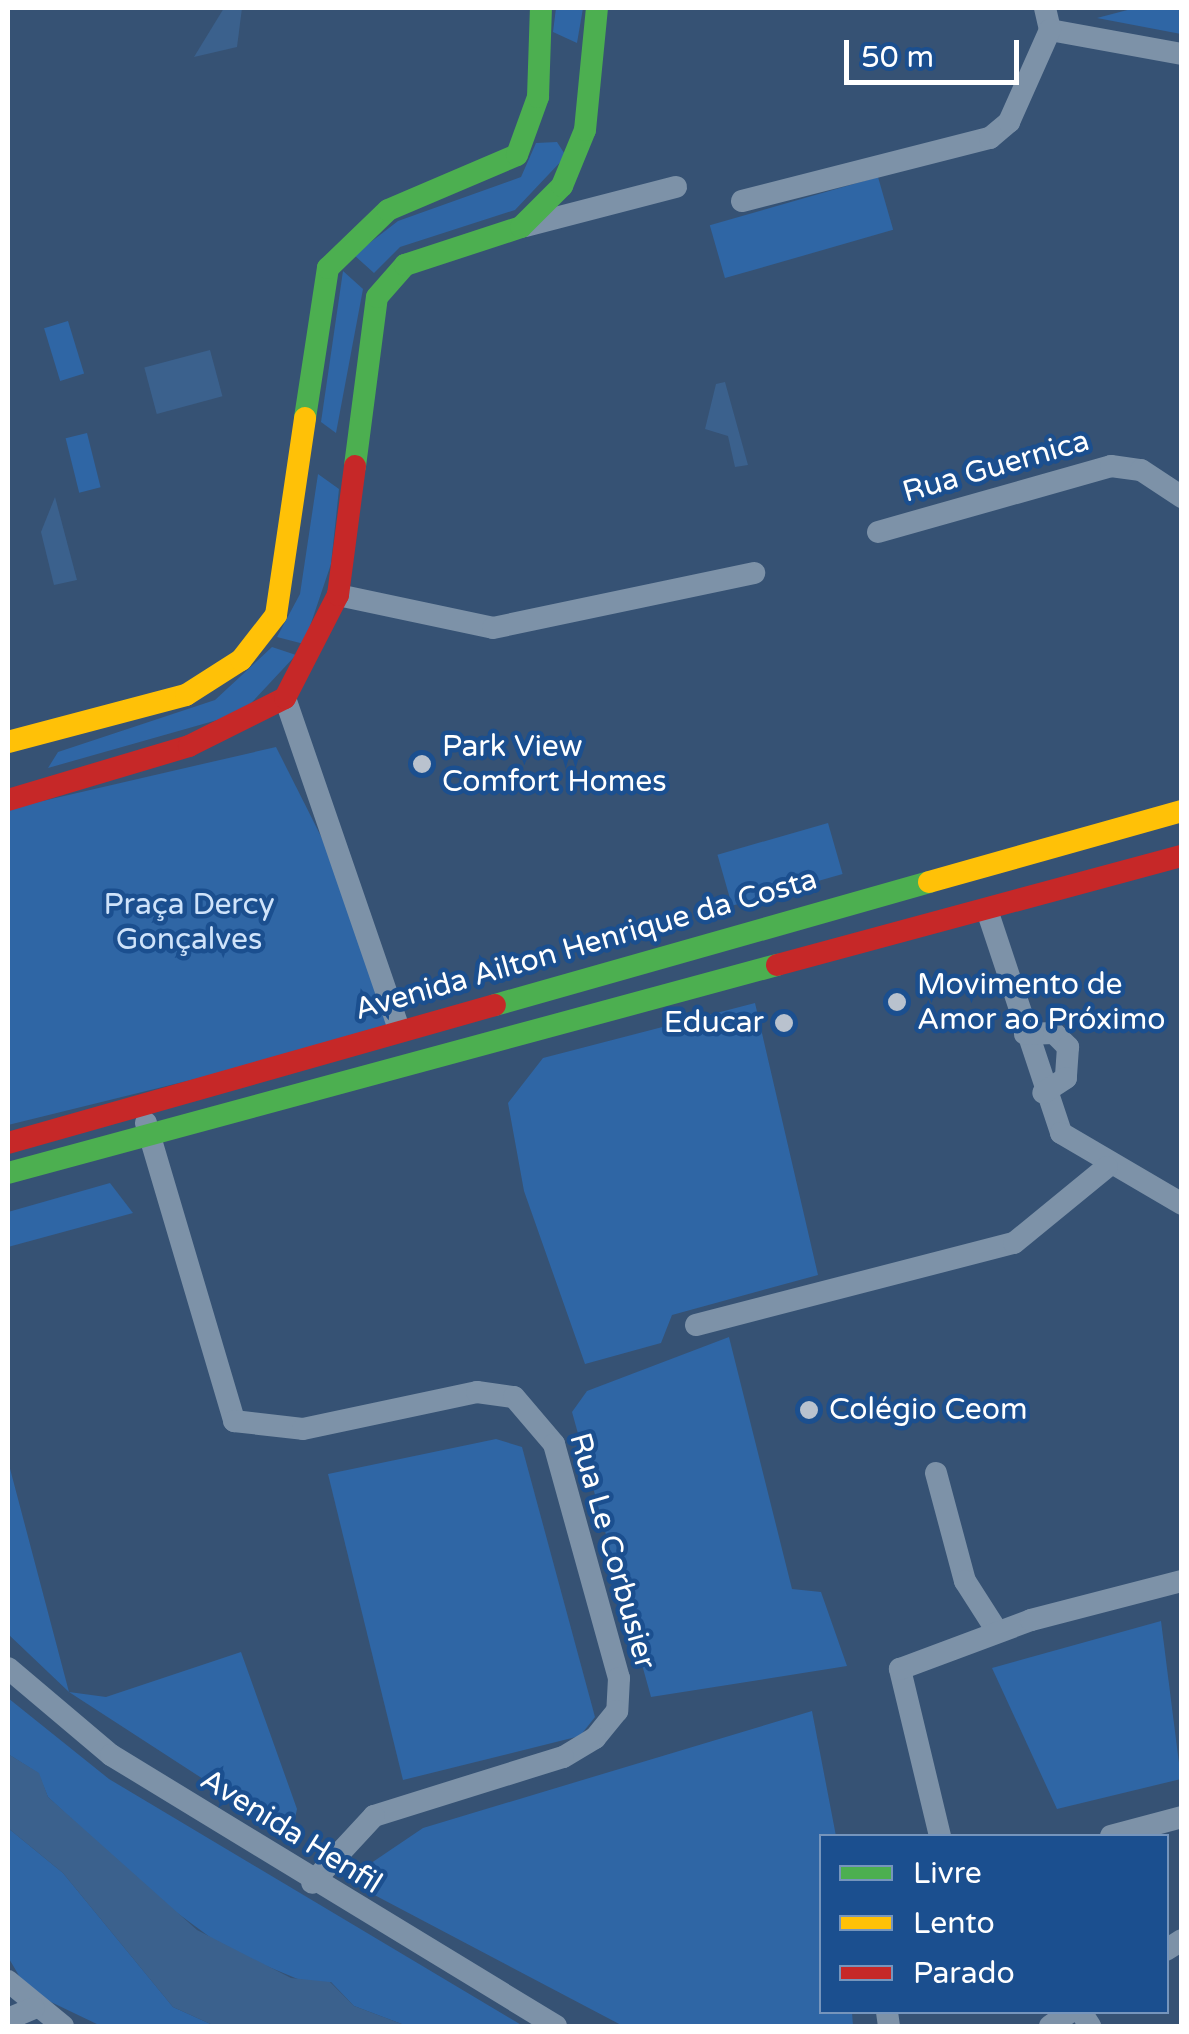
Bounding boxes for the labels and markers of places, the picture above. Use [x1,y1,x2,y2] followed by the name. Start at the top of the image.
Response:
[442,729,667,800] place label: Park View Comfort Homes
[411,753,433,775] marker: Park View Comfort Homes
[917,967,1165,1038] place label: Movimento de Amor ao Próximo
[886,991,908,1013] marker: Movimento de Amor ao Próximo
[664,1005,764,1041] place label: Educar
[773,1012,795,1034] marker: Educar
[829,1392,1028,1428] place label: Colégio Ceom
[798,1399,820,1421] marker: Colégio Ceom

